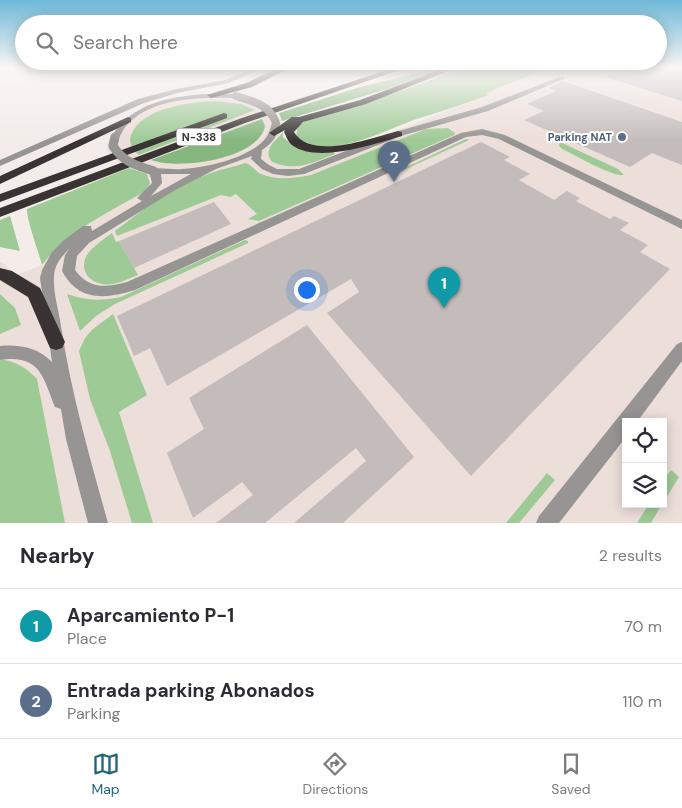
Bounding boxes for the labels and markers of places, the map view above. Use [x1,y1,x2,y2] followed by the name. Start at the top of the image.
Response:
[548,130,612,144] place label: Parking NAT
[616,131,628,143] marker: Parking NAT
[378,141,410,182] pin: 2
[428,267,460,308] pin: 1

